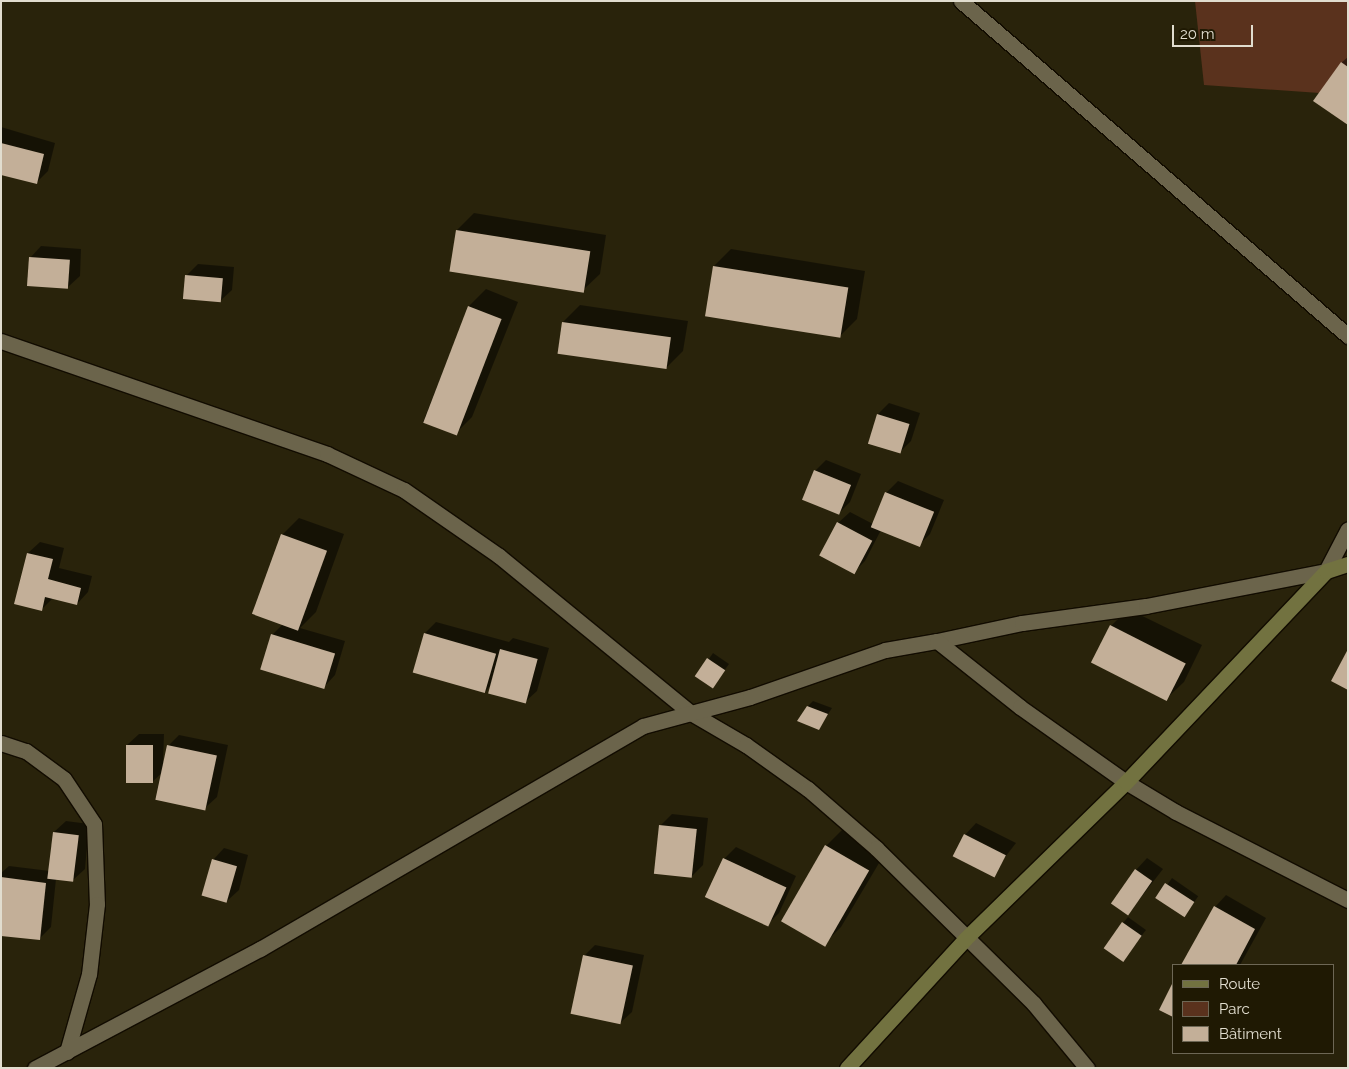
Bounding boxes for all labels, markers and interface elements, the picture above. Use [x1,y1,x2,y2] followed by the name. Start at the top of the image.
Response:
[1174,15,1255,47] scale bar
[1180,25,1215,43] text: 20 m
[1172,964,1334,1054] legend
[1219,975,1260,993] text: Route
[1219,1000,1250,1018] text: Parc
[1219,1025,1282,1043] text: Bâtiment

